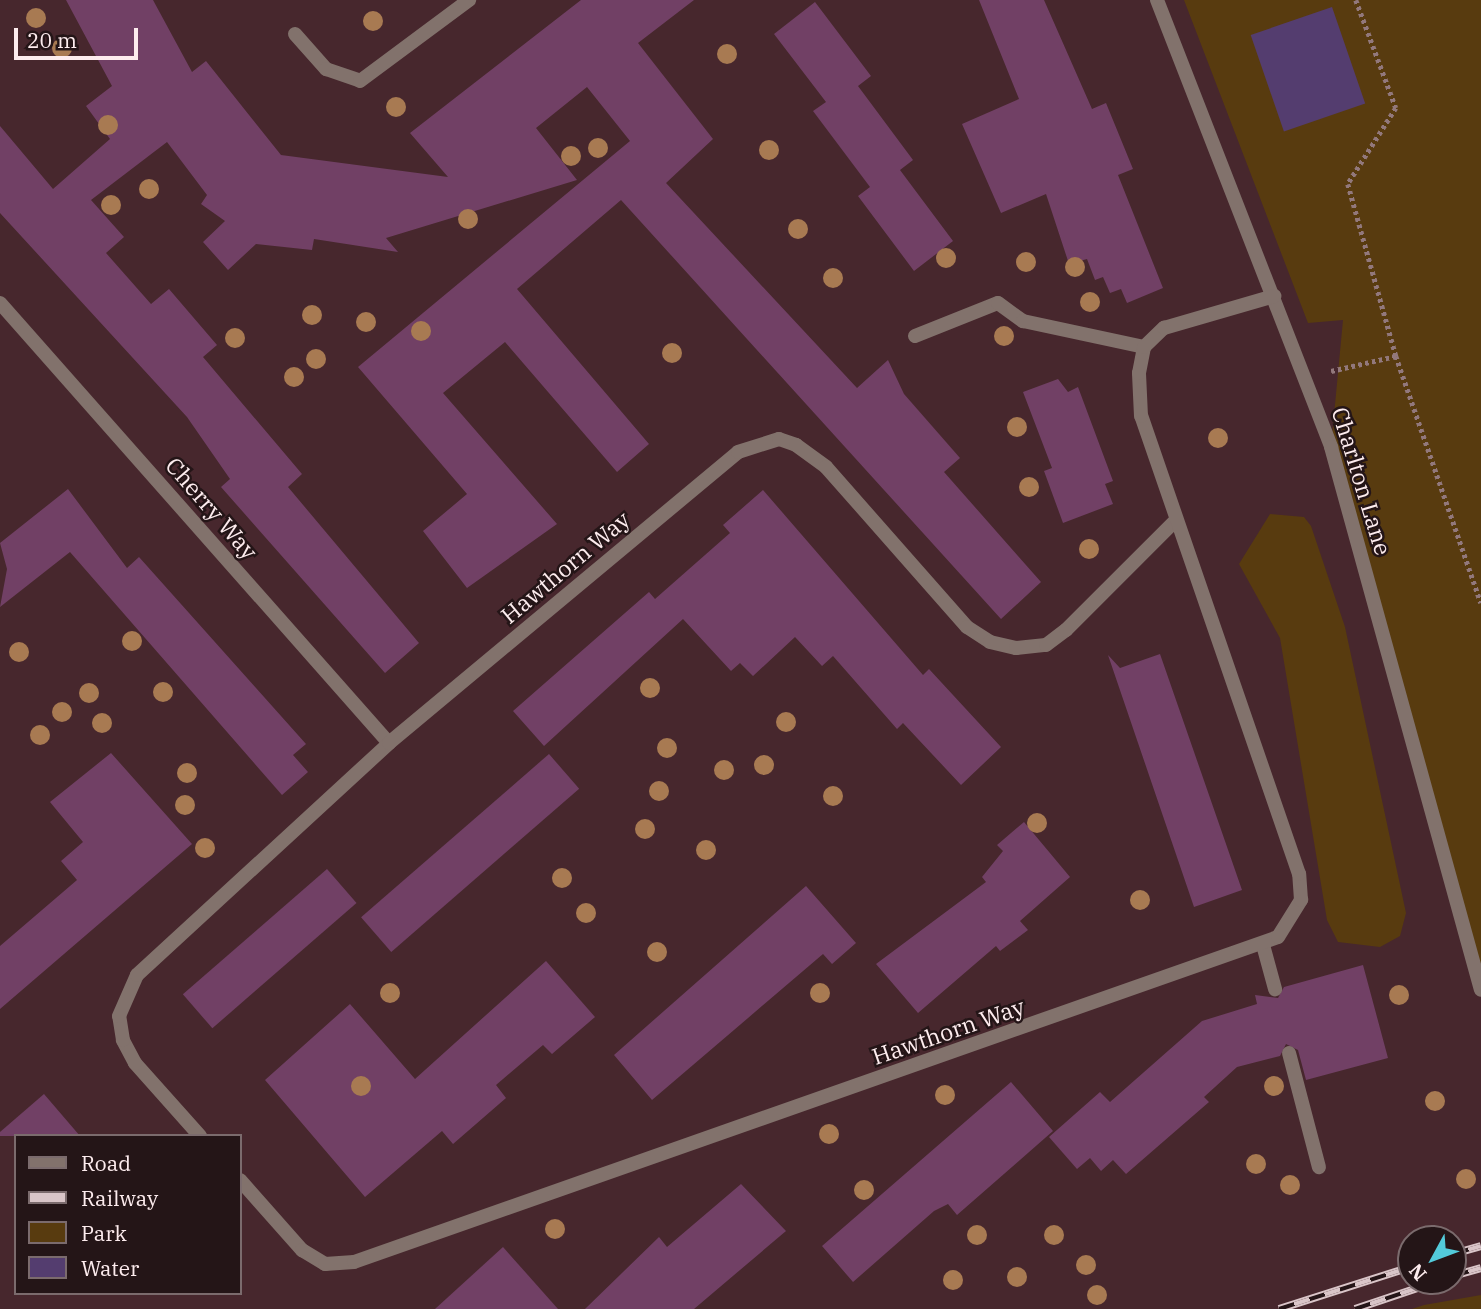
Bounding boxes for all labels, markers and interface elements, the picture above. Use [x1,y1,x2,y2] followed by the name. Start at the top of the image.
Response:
[18,14,142,58] scale bar
[27,26,77,54] text: 20 m
[1326,404,1398,558] street label: Charlton Lane
[160,451,264,565] street label: Cherry Way
[495,505,635,629] street label: Hawthorn Way
[868,992,1028,1070] street label: Hawthorn Way
[14,1134,242,1295] legend
[81,1149,131,1177] text: Road
[81,1184,158,1212] text: Railway
[81,1219,127,1247] text: Park
[1397,1225,1467,1295] north arrow
[81,1254,139,1282] text: Water
[1404,1259,1432,1286] text: N

